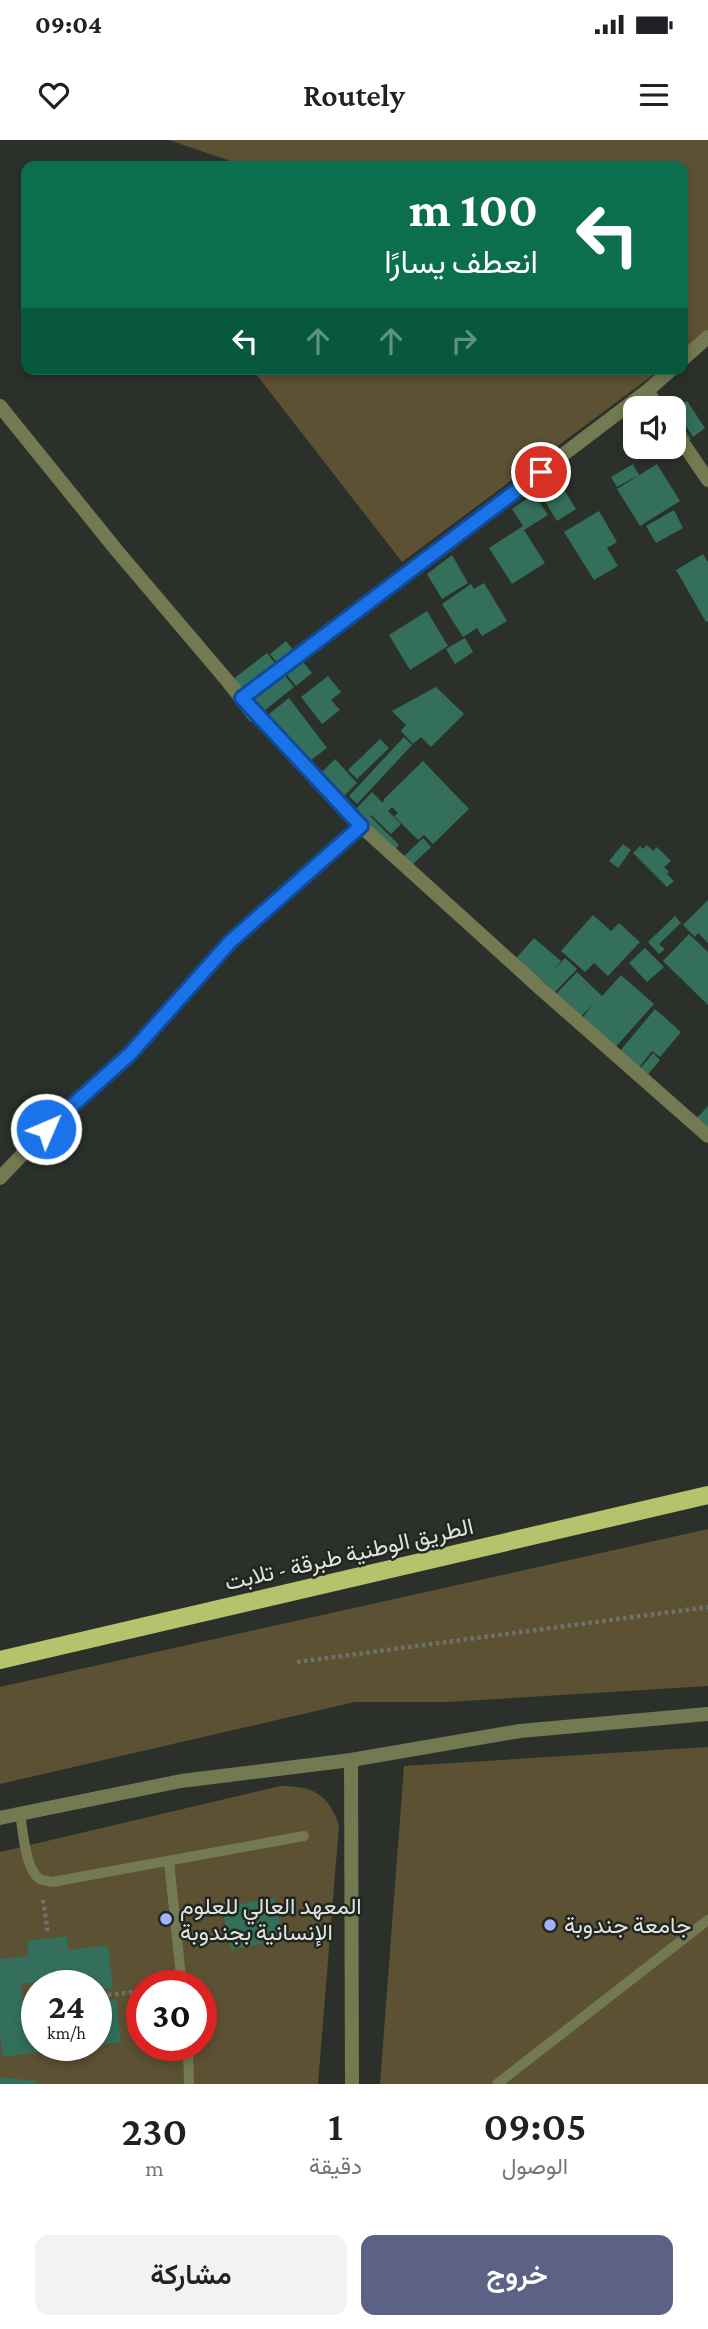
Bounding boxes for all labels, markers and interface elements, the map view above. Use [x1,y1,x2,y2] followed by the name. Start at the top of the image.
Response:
[35,10,102,39] text: 09:04
[35,76,73,114] icon: heart
[635,76,673,114] icon: menu
[303,77,405,113] text: Routely
[409,182,538,237] text: 100 m
[562,189,653,280] icon: left
[384,244,538,280] text: انعطف يسارًا
[226,322,264,360] icon: left
[299,322,337,360] icon: ahead
[372,322,410,360] icon: ahead
[445,322,483,360] icon: right
[623,396,686,459] map controls
[623,396,686,459] button: sound
[511,442,571,502] pin
[522,453,560,491] icon: arrive
[9,1092,83,1166] position arrow
[222,1513,476,1597] street label: الطريق الوطنية طبرقة - تلابت
[180,1893,362,1947] place label: المعهد العالي للعلوم الإنسانية بجندوبة
[158,1911,174,1927] marker: المعهد العالي للعلوم الإنسانية بجندوبة
[564,1912,691,1939] place label: جامعة جندوبة
[542,1917,558,1933] marker: جامعة جندوبة
[126,1970,217,2061] speed limit sign: 30
[48,1987,85,2026] text: 24
[47,2023,86,2043] text: km/h
[328,2102,343,2149] text: 1
[483,2102,587,2149] text: 09:05
[121,2107,187,2154] text: 230
[309,2153,362,2179] text: دقيقة
[502,2153,568,2179] text: الوصول
[145,2155,164,2181] text: m
[35,2235,347,2315] button: مشاركة
[361,2235,673,2315] button: خروج

